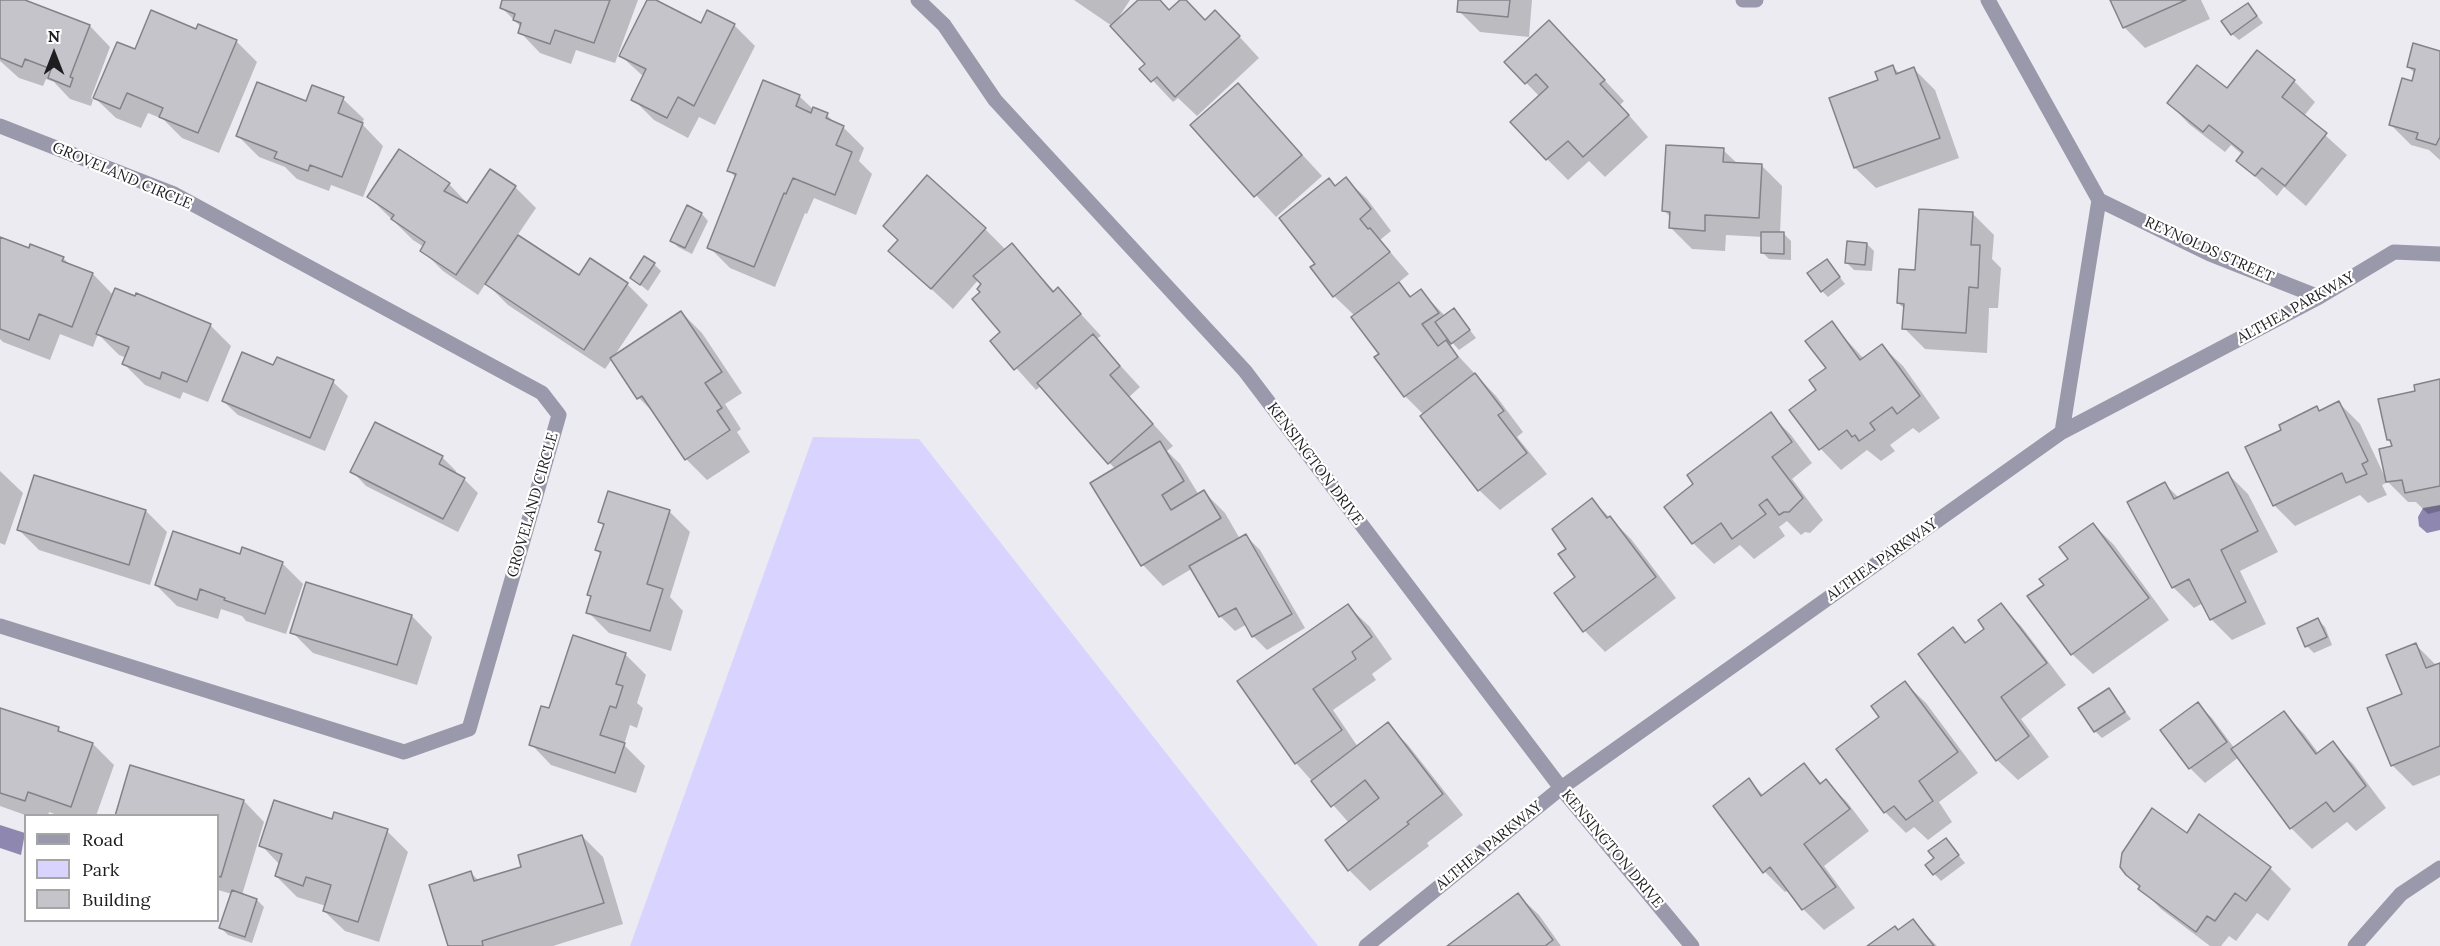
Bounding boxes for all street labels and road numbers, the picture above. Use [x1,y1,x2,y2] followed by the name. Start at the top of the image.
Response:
[49,138,195,214] street label: GROVELAND CIRCLE
[2142,213,2276,287] street label: REYNOLDS STREET
[2234,268,2358,348] street label: ALTHEA PARKWAY
[1263,399,1367,529] street label: KENSINGTON DRIVE
[504,430,562,580] street label: GROVELAND CIRCLE
[1823,515,1941,605] street label: ALTHEA PARKWAY
[1557,786,1667,912] street label: KENSINGTON DRIVE
[1432,798,1546,894] street label: ALTHEA PARKWAY

